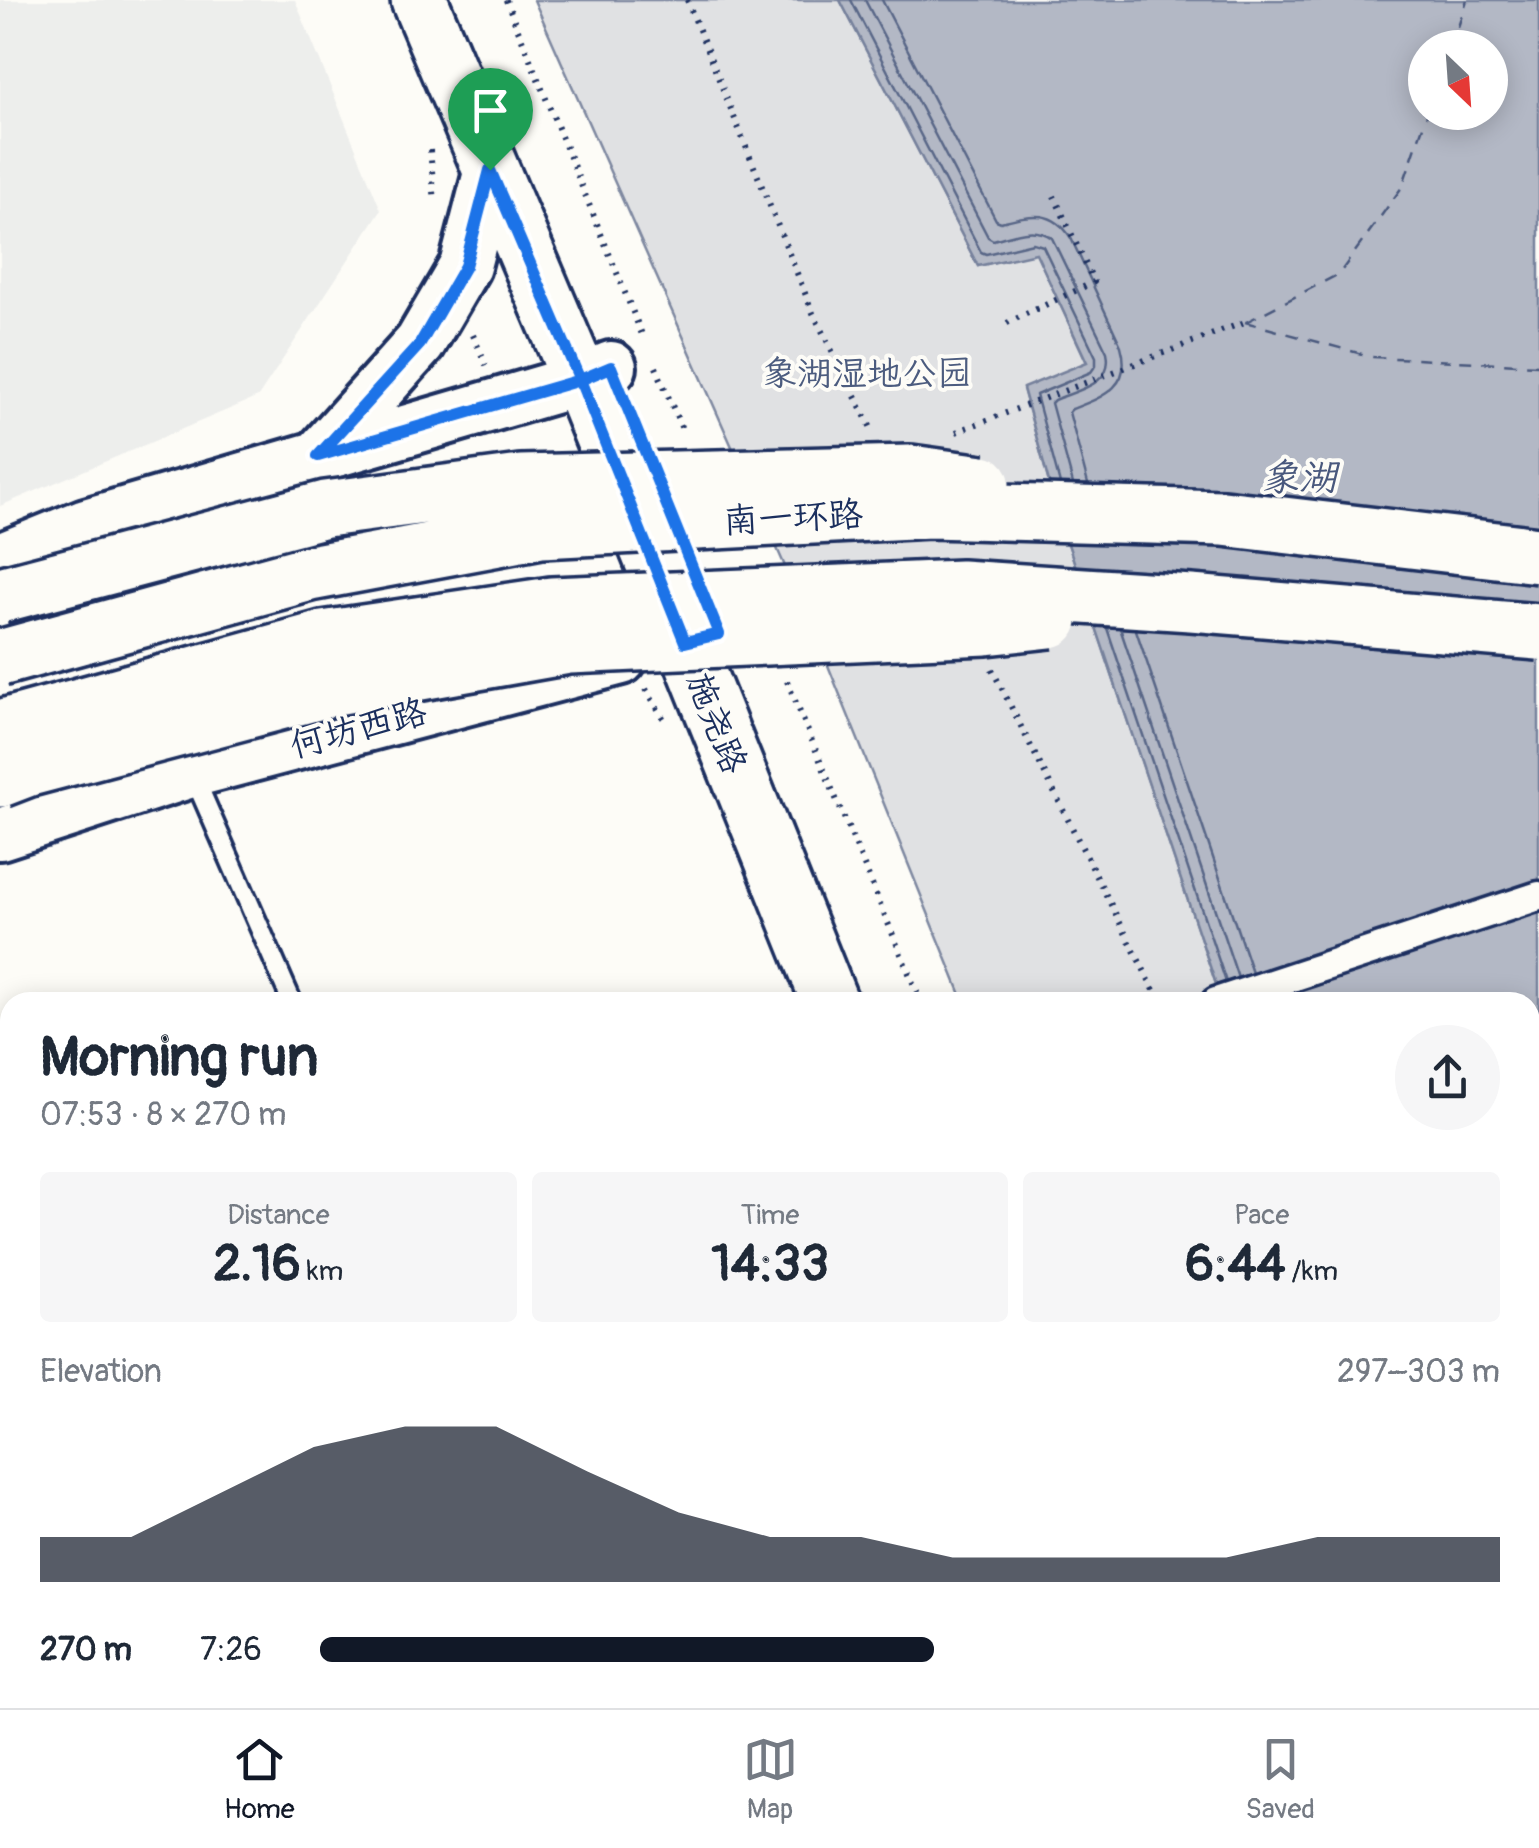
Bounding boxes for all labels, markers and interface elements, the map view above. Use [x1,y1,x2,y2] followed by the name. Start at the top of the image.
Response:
[1408,30,1508,130] north arrow
[1408,30,1508,130] map controls
[448,68,533,171] pin
[463,83,518,138] icon: arrive
[762,352,972,396] park label: 象湖湿地公园
[1261,454,1341,502] water label: 象湖
[722,492,864,544] street label: 南一环路
[676,666,756,780] street label: 施尧路
[285,690,432,768] street label: 何坊西路
[40,1023,318,1092] text: Morning run
[1395,1025,1500,1130] button: share
[40,1095,286,1135] text: 07:53 · 8 × 270 m
[227,1198,330,1233] text: Distance
[741,1198,799,1233] text: Time
[1234,1198,1289,1233] text: Pace
[213,1233,301,1296] text: 2.16
[711,1233,829,1296] text: 14:33
[1185,1233,1286,1296] text: 6:44
[301,1254,343,1289] text: km
[1286,1254,1338,1289] text: /km
[40,1352,162,1392] text: Elevation
[1337,1352,1500,1392] text: 297–303 m
[40,1630,132,1670] text: 270 m
[200,1630,262,1670] text: 7:26
[224,1732,295,1827] tab: Home
[743,1732,798,1827] tab: Map
[1246,1732,1315,1827] tab: Saved

